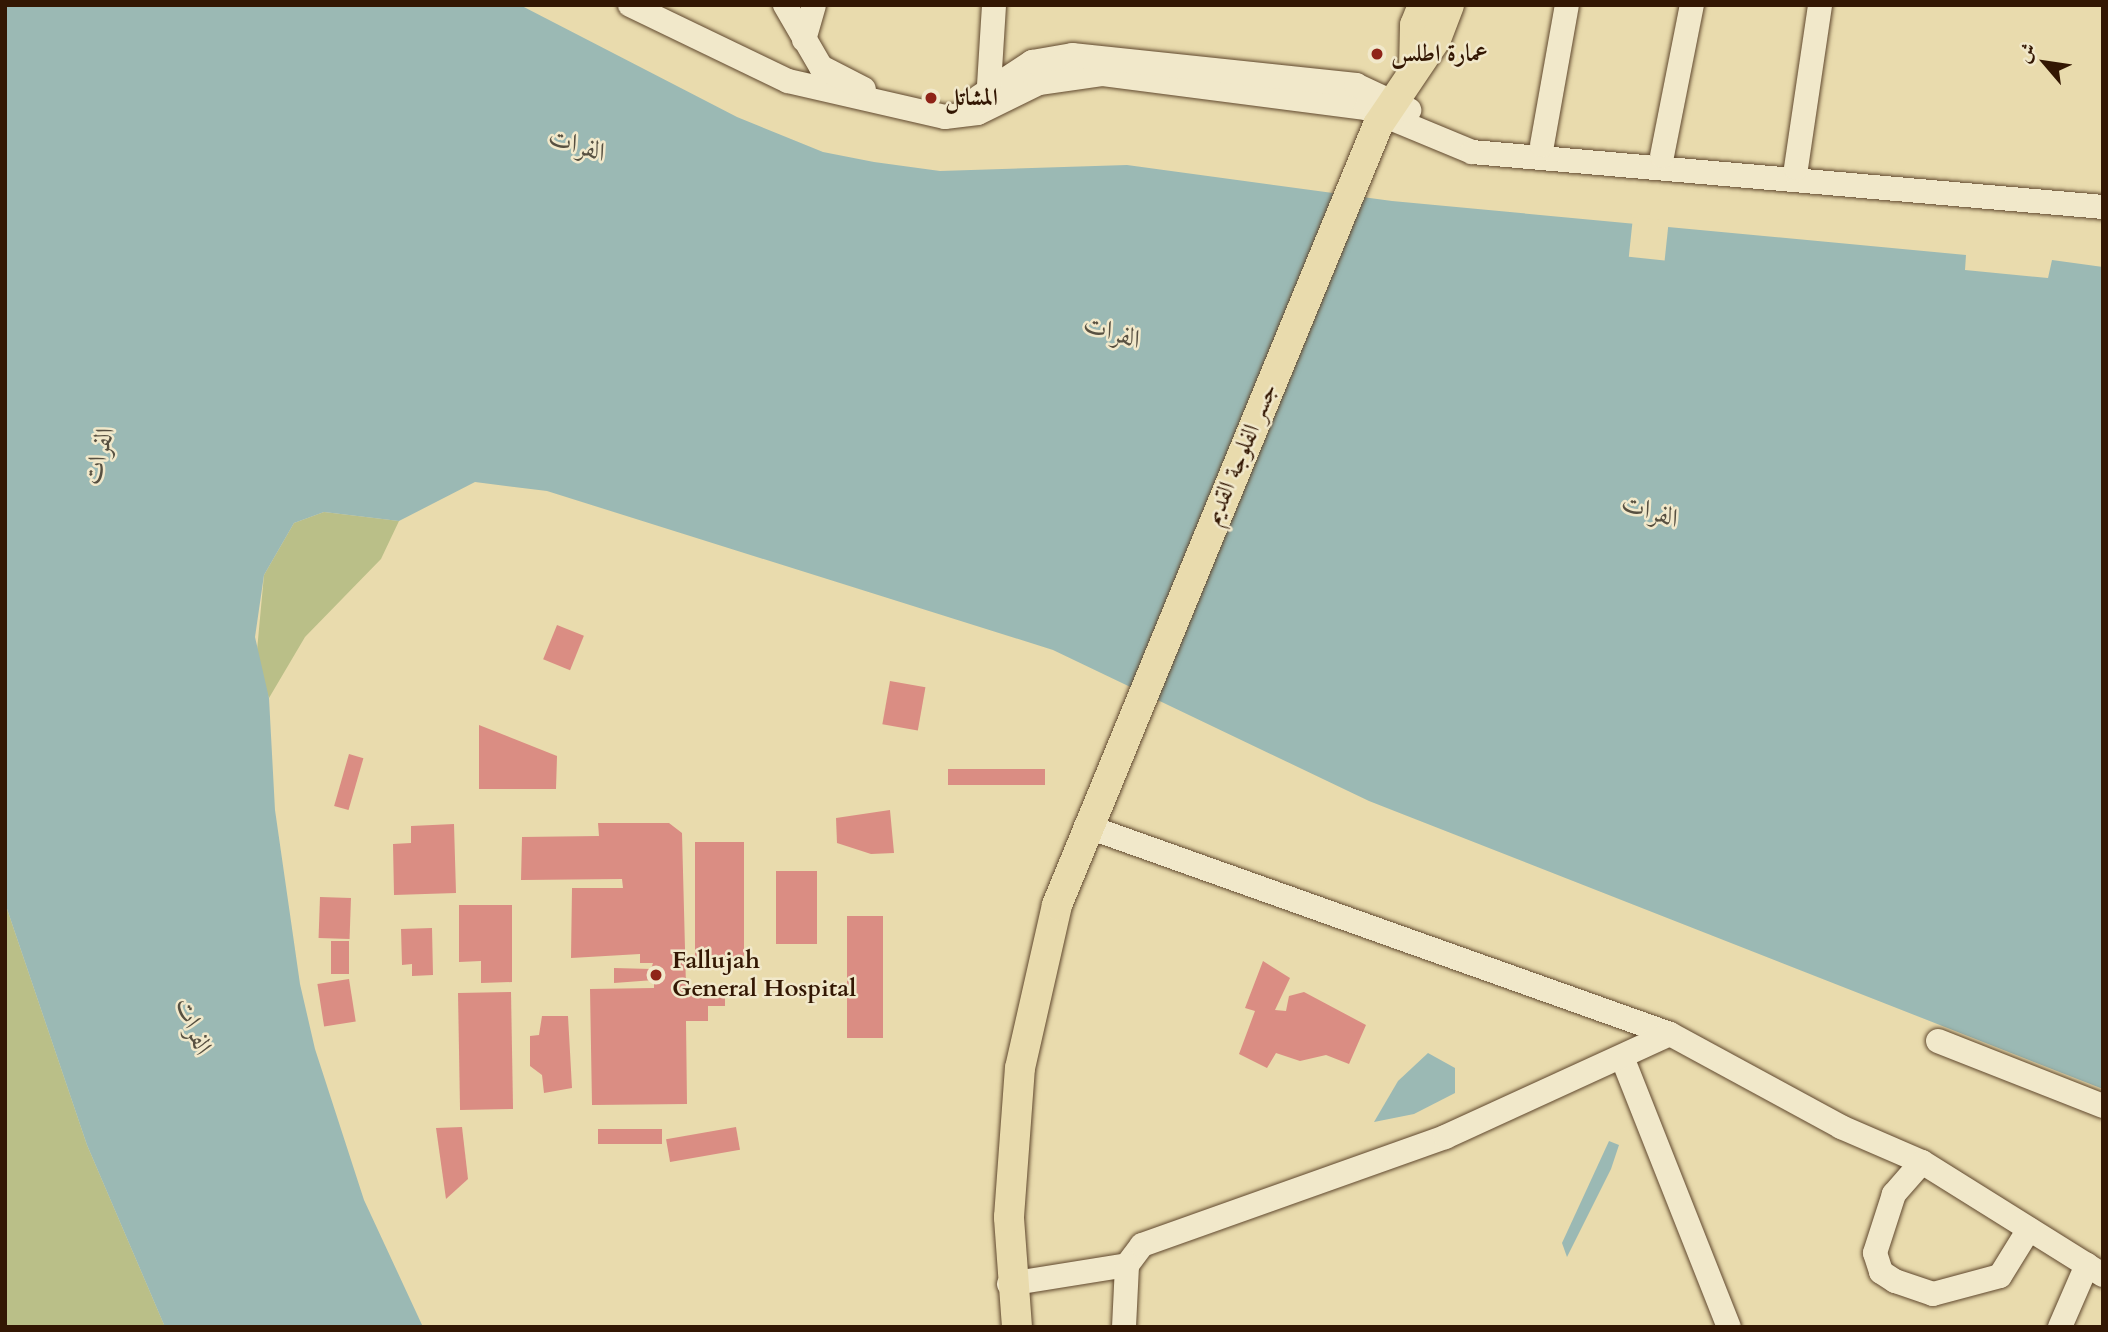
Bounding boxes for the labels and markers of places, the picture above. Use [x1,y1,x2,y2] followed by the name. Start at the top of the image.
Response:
[1391,40,1488,68] place label: عمارة اطلس
[1369,46,1385,62] marker: عمارة اطلس
[945,84,998,112] place label: المشاتل
[923,90,939,106] marker: المشاتل
[672,947,856,1003] place label: Fallujah General Hospital
[646,965,666,985] marker: Fallujah General Hospital

